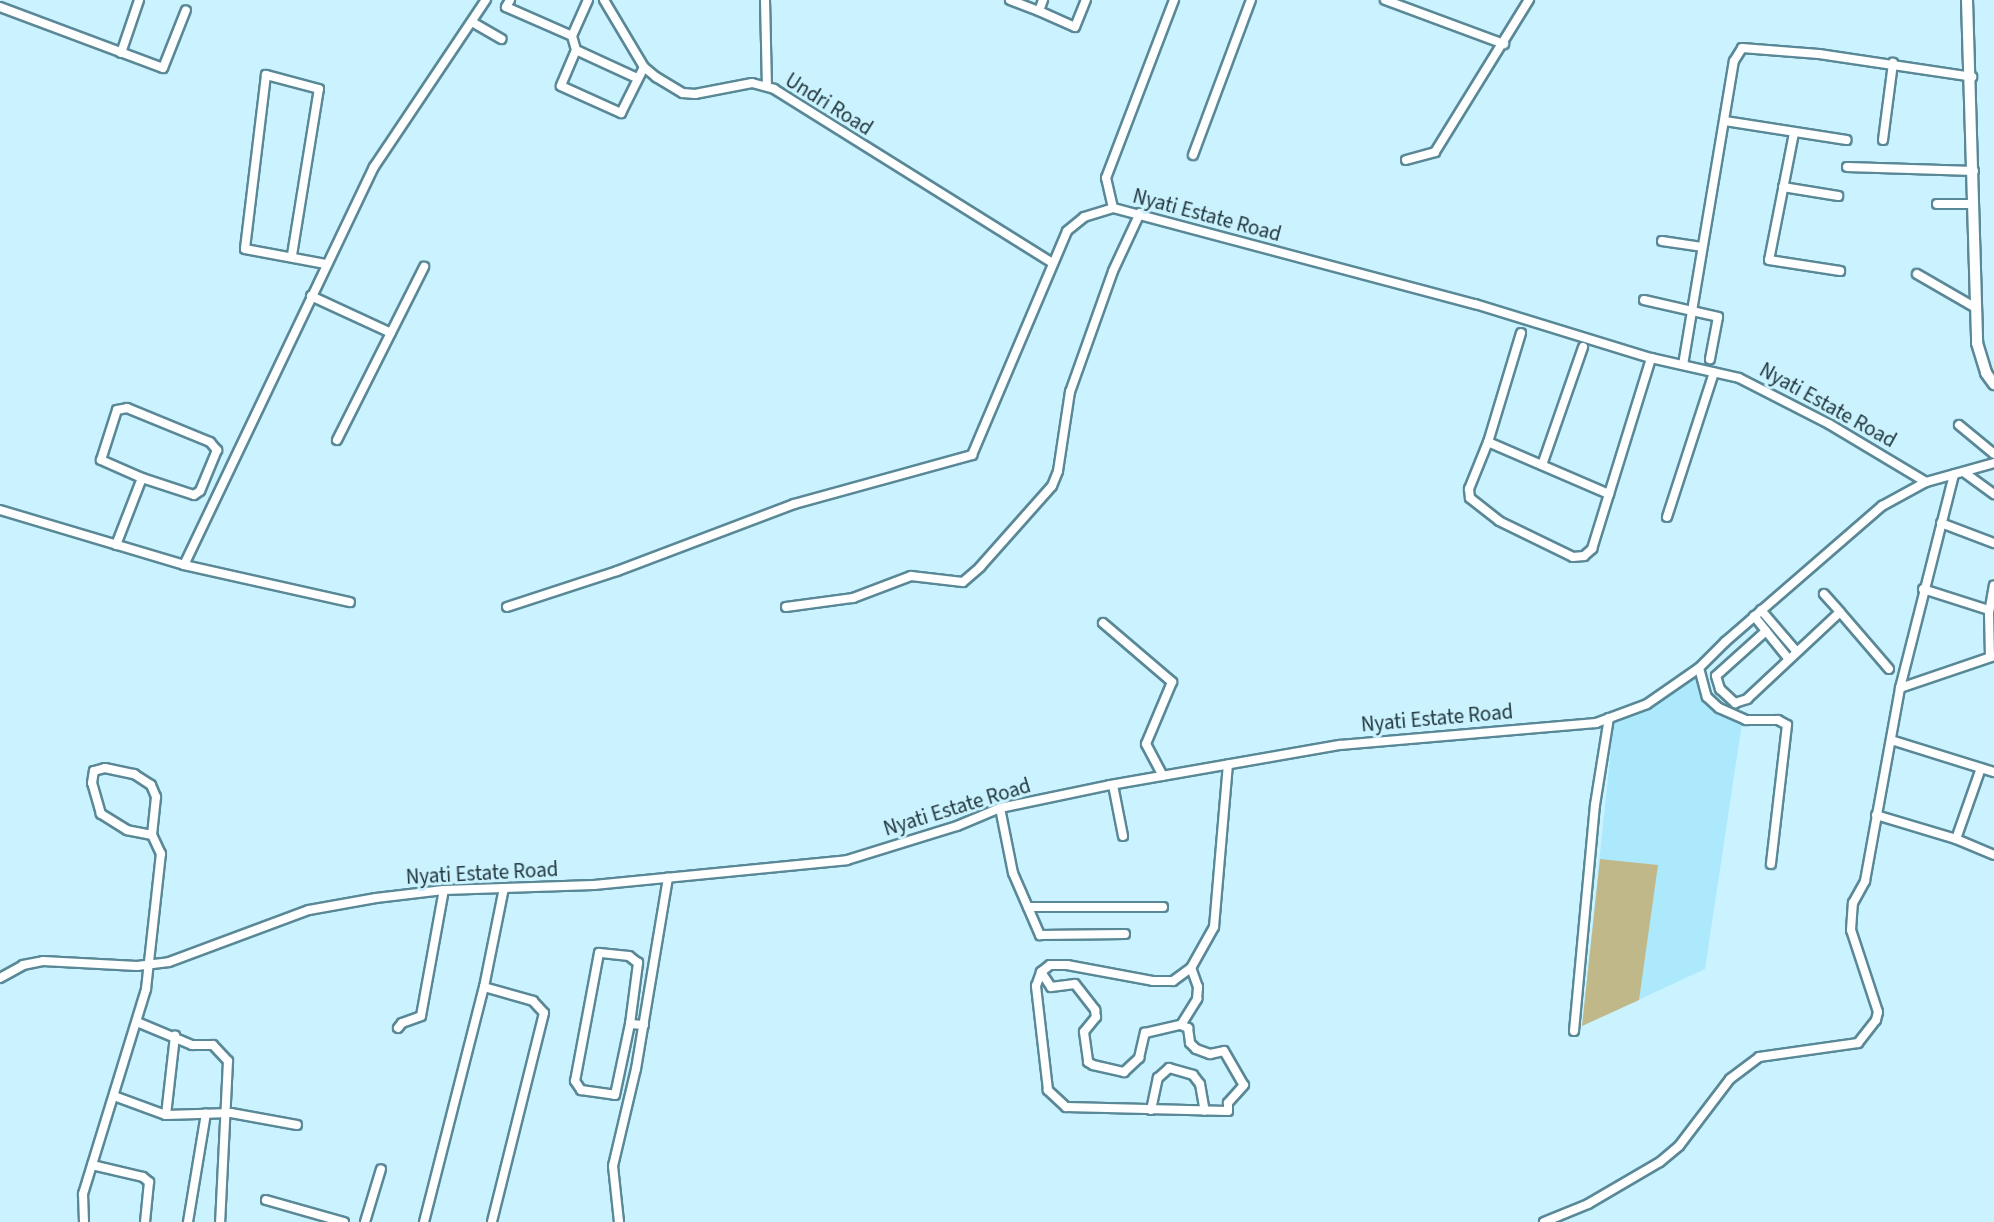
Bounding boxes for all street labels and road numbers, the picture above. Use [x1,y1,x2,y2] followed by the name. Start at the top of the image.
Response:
[781,67,877,141] street label: Undri Road
[1130,183,1284,247] street label: Nyati Estate Road
[1755,357,1901,453] street label: Nyati Estate Road
[1360,699,1514,737] street label: Nyati Estate Road
[880,773,1034,841] street label: Nyati Estate Road
[405,856,559,890] street label: Nyati Estate Road

